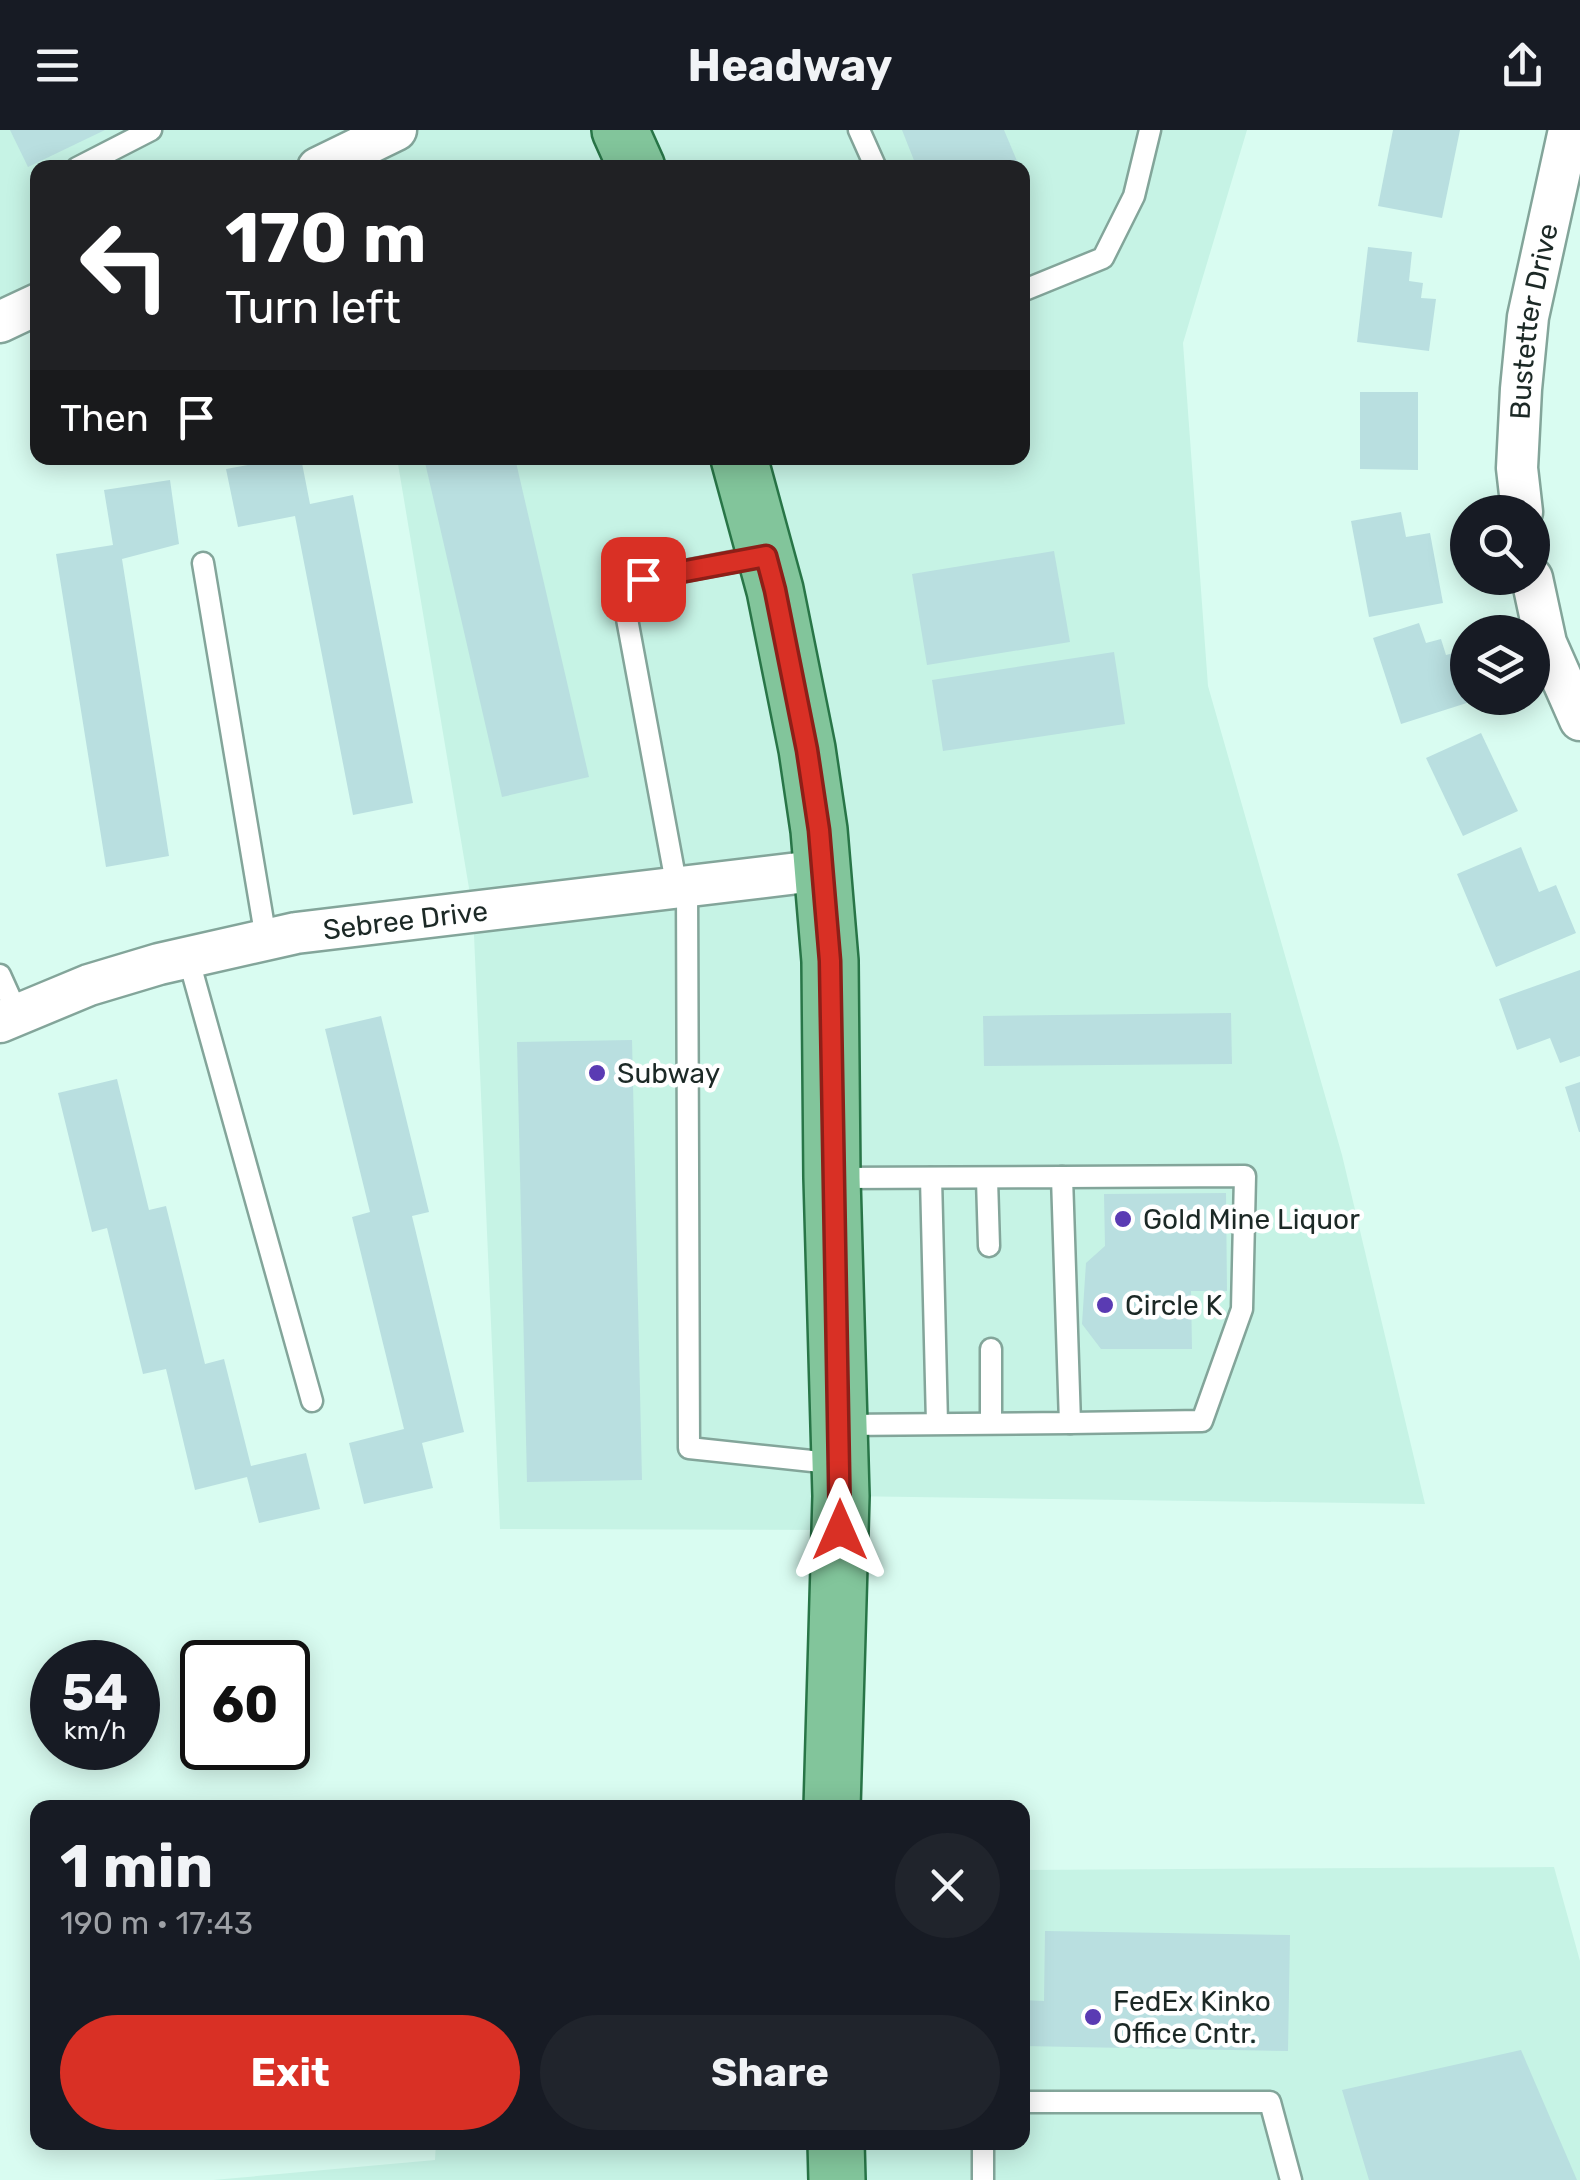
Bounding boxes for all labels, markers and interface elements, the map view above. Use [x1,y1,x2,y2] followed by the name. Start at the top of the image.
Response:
[30,38,85,93] icon: menu
[1495,38,1550,93] icon: share
[688,39,892,92] text: Headway
[225,197,427,280] text: 170 m
[60,200,190,330] icon: left
[1503,220,1565,420] street label: Bustetter Drive
[225,281,401,334] text: Turn left
[169,390,224,445] icon: arrive
[60,395,149,441] text: Then
[1450,495,1550,715] map controls
[1450,495,1550,595] button: search
[601,537,686,622] pin
[616,552,671,607] icon: arrive
[1450,615,1550,715] button: layers
[321,894,490,946] street label: Sebree Drive
[617,1057,720,1090] place label: Subway
[586,1062,608,1084] marker: Subway
[1143,1203,1360,1236] place label: Gold Mine Liquor
[1112,1208,1134,1230] marker: Gold Mine Liquor
[1125,1289,1223,1322] place label: Circle K
[1094,1294,1116,1316] marker: Circle K
[788,1478,892,1582] position arrow
[180,1640,310,1770] speed limit sign: 60
[62,1663,128,1723] text: 54
[64,1716,126,1745] text: km/h
[60,1831,213,1902] text: 1 min
[895,1833,1000,1938] button: close
[60,1904,253,1942] text: 190 m · 17:43
[1113,1985,1271,2050] place label: FedEx Kinko Office Cntr.
[1082,2006,1104,2028] marker: FedEx Kinko Office Cntr.
[60,2015,520,2130] button: Exit
[540,2015,1000,2130] button: Share

